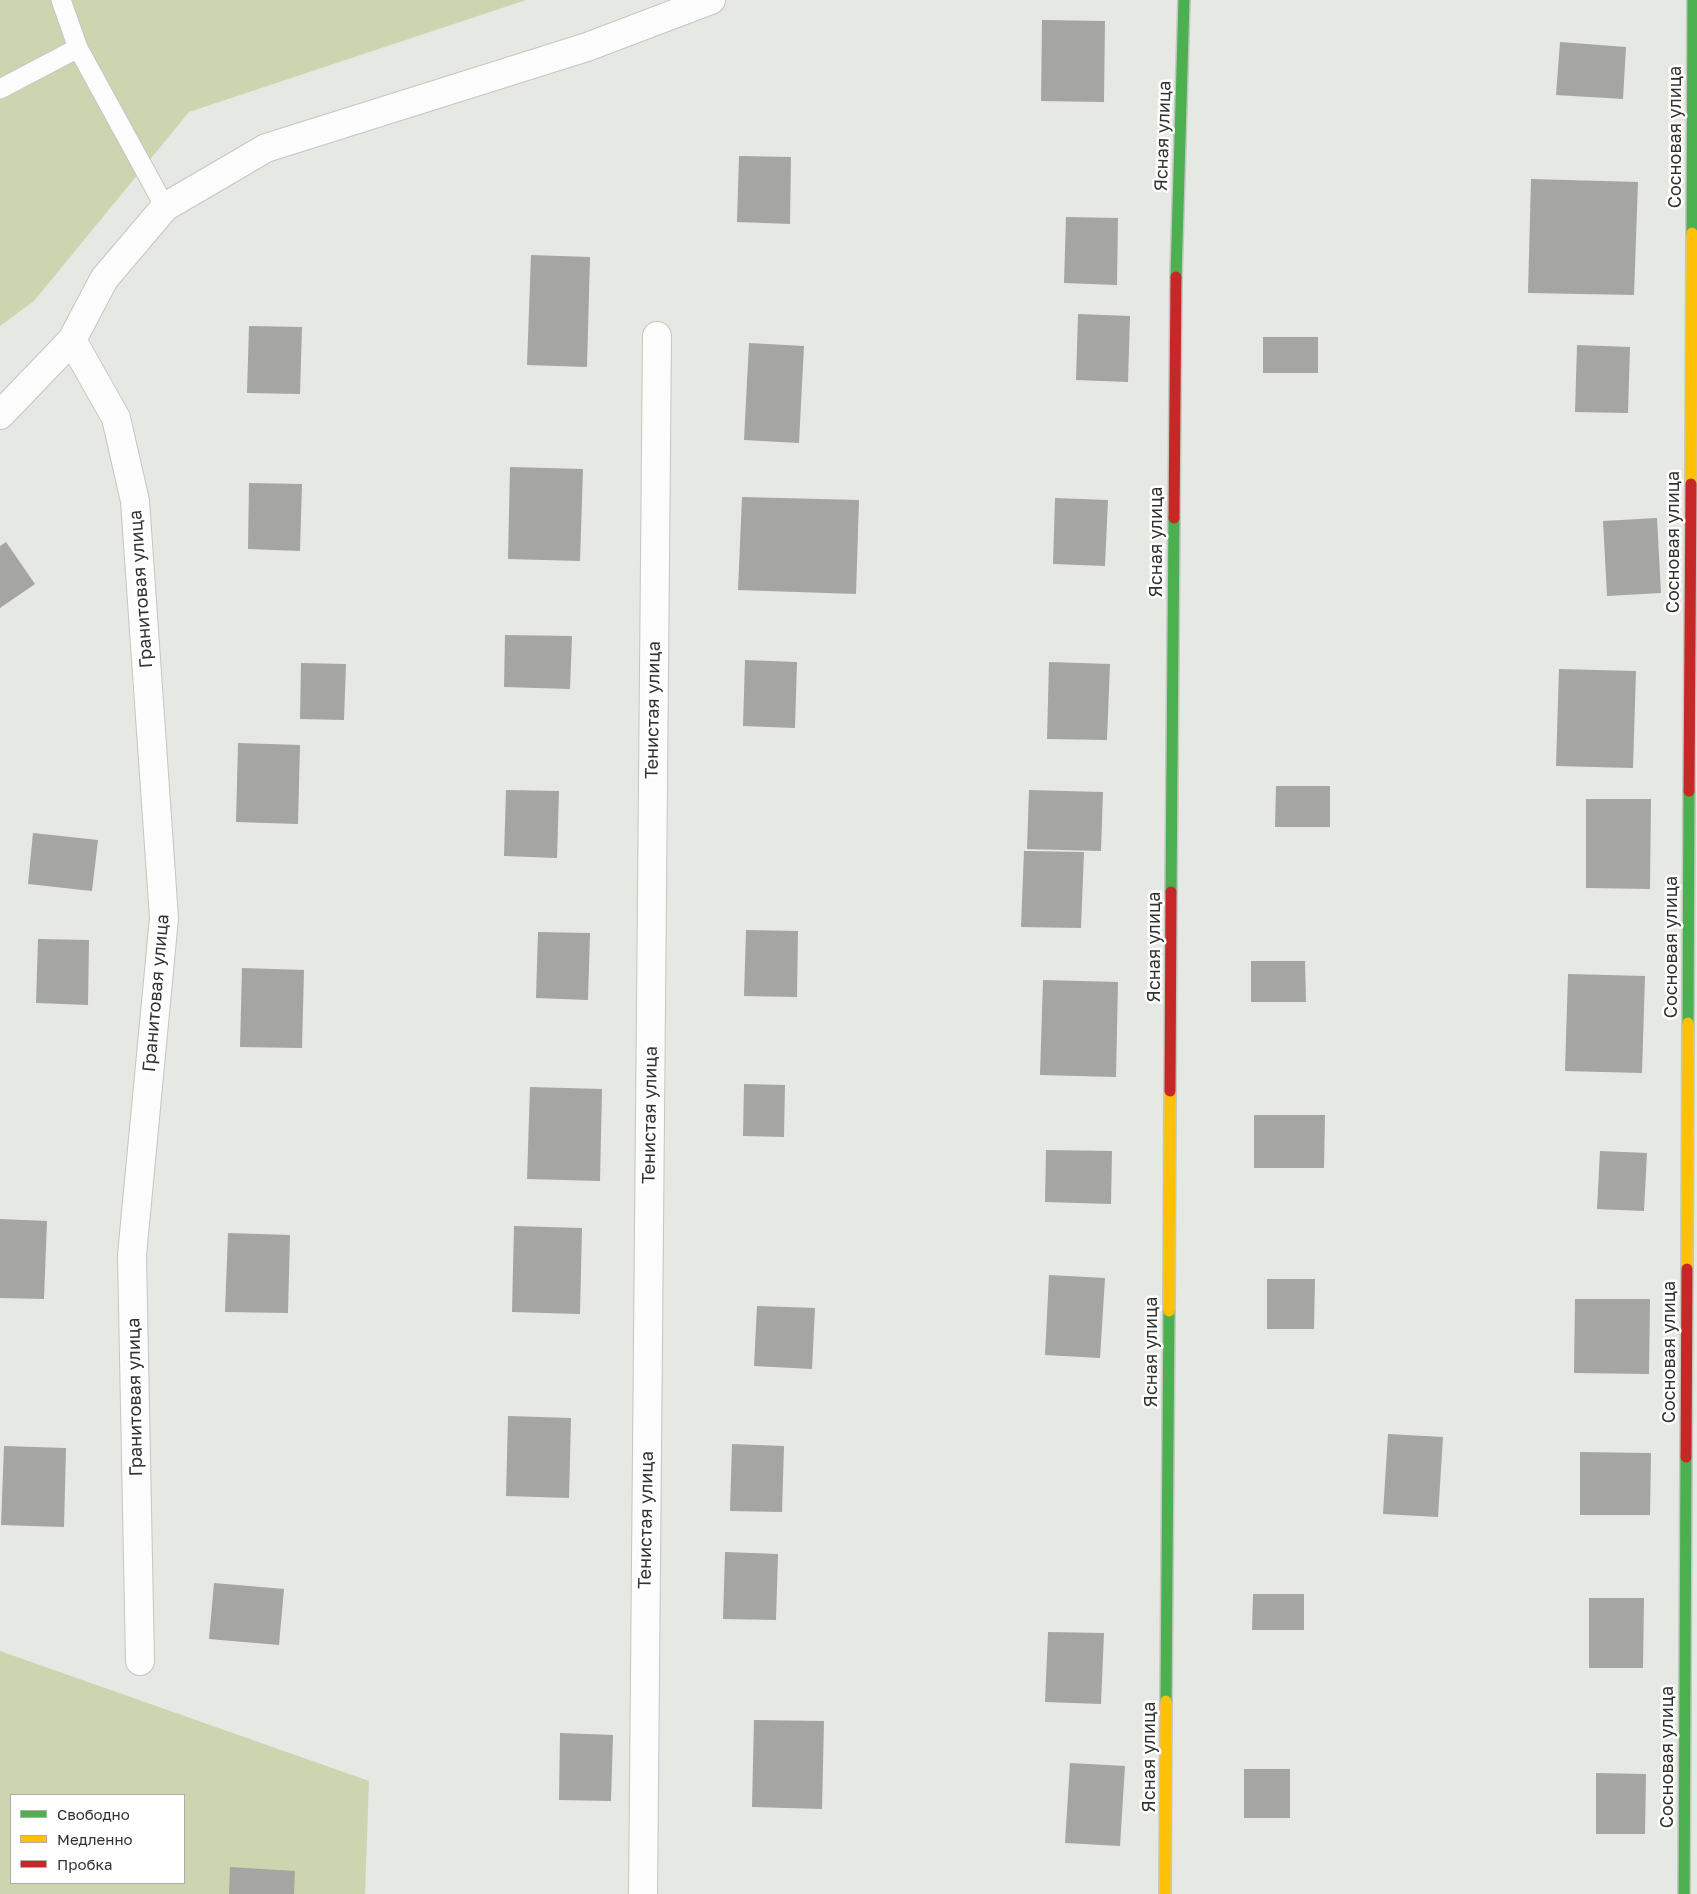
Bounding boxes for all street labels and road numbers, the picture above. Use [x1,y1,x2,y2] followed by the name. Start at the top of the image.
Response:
[1664,66,1686,208] street label: Сосновая улица
[1150,80,1176,192] street label: Ясная улица
[1662,471,1684,613] street label: Сосновая улица
[1145,487,1167,597] street label: Ясная улица
[125,509,157,669] street label: Гранитовая улица
[641,641,665,779] street label: Тенистая улица
[1660,876,1682,1018] street label: Сосновая улица
[1143,892,1165,1002] street label: Ясная улица
[138,913,174,1073] street label: Гранитовая улица
[638,1046,662,1184] street label: Тенистая улица
[1658,1281,1680,1423] street label: Сосновая улица
[1140,1297,1162,1407] street label: Ясная улица
[123,1318,147,1476] street label: Гранитовая улица
[634,1451,658,1589] street label: Тенистая улица
[1656,1686,1678,1828] street label: Сосновая улица
[1138,1702,1160,1812] street label: Ясная улица

